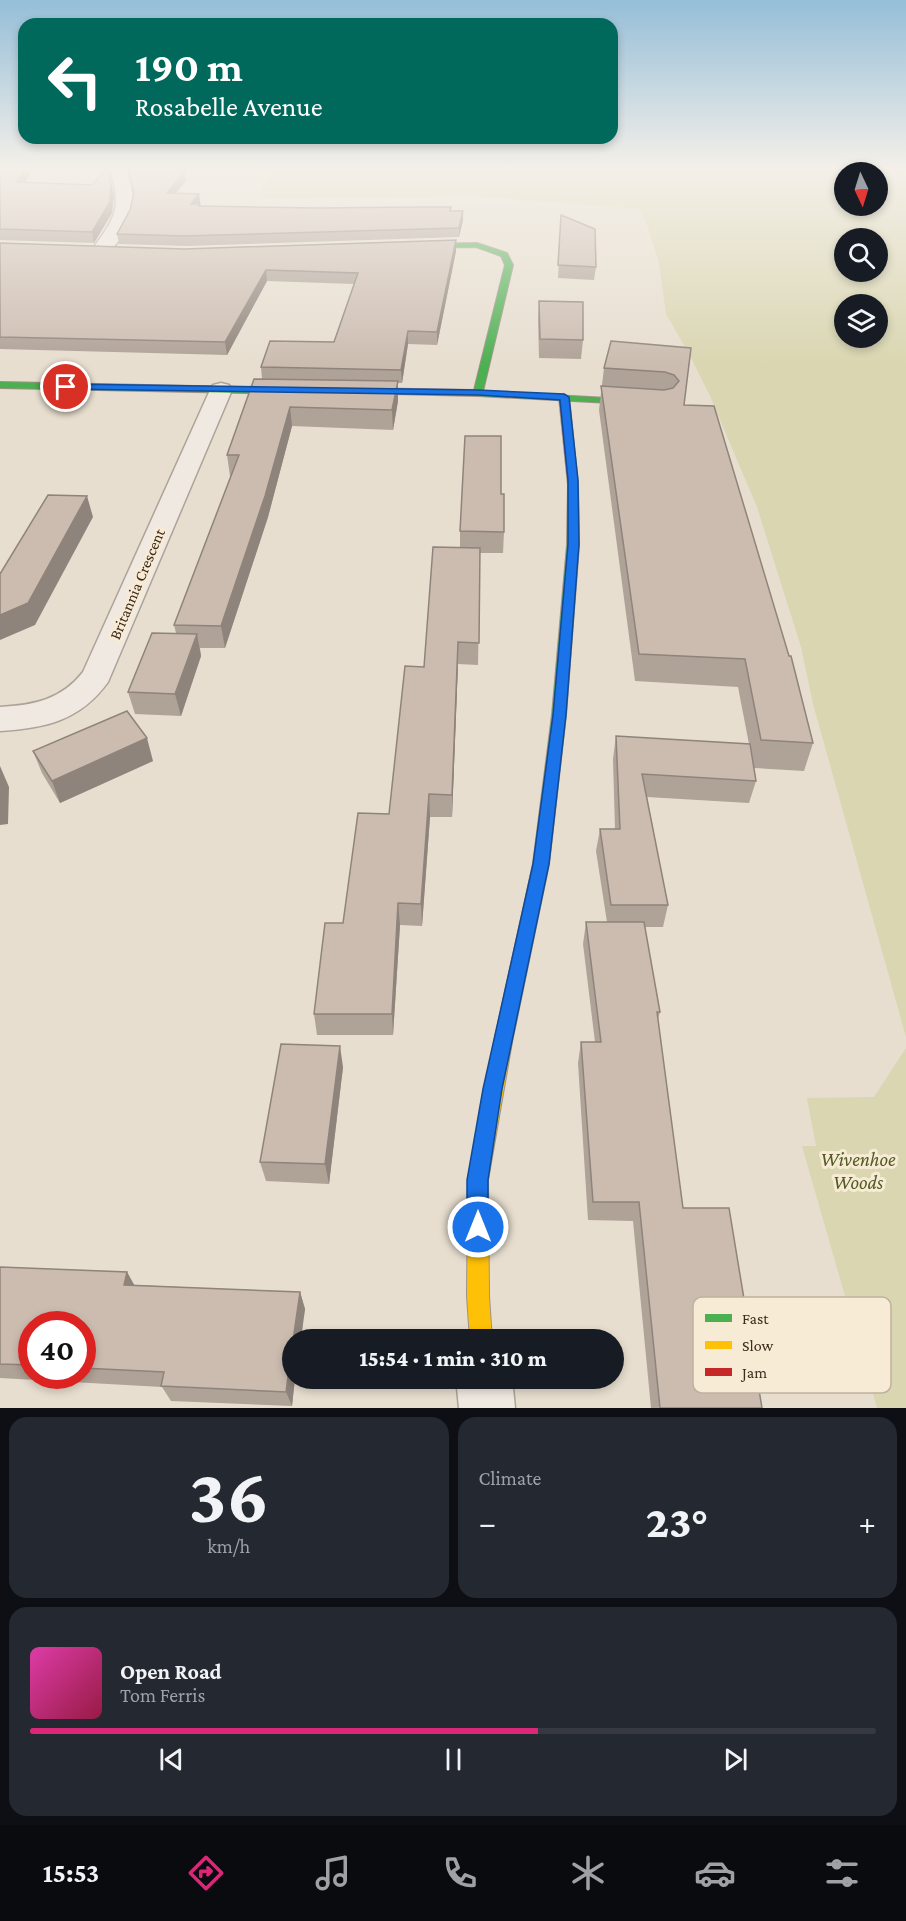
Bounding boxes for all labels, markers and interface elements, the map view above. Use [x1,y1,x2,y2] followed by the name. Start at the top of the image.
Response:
[36,42,114,120] icon: left
[135,43,243,90] text: 190 m
[135,92,323,122] text: Rosabelle Avenue
[834,162,888,216] north arrow
[834,162,888,348] map controls
[834,228,888,282] button: search
[834,294,888,348] button: layers
[40,361,91,412] pin
[49,370,82,403] icon: arrive
[106,525,168,642] street label: Britannia Crescent
[820,1148,896,1193] park label: Wivenhoe Woods
[446,1195,510,1259] position arrow
[693,1297,891,1393] legend
[742,1310,769,1327] text: Fast
[18,1311,96,1389] speed limit sign: 40
[742,1337,774,1354] text: Slow
[359,1346,547,1371] text: 15:54 · 1 min · 310 m
[740,1364,767,1382] text: Jam
[188,1452,269,1539] text: 36
[479,1467,541,1489] text: Climate
[646,1497,709,1547] text: 23°
[479,1504,496,1541] text: −
[859,1504,876,1541] text: +
[207,1535,250,1557] text: km/h
[120,1659,222,1684] text: Open Road
[120,1684,205,1706] text: Tom Ferris
[155,1743,188,1776] icon: previous
[437,1743,470,1776] icon: pause
[719,1743,752,1776] icon: next
[185,1852,227,1894] icon: directions
[312,1852,354,1894] icon: music
[439,1852,481,1894] icon: phone
[567,1852,609,1894] icon: climate
[694,1852,736,1894] icon: car
[821,1852,863,1894] icon: filters
[43,1858,99,1888] text: 15:53

